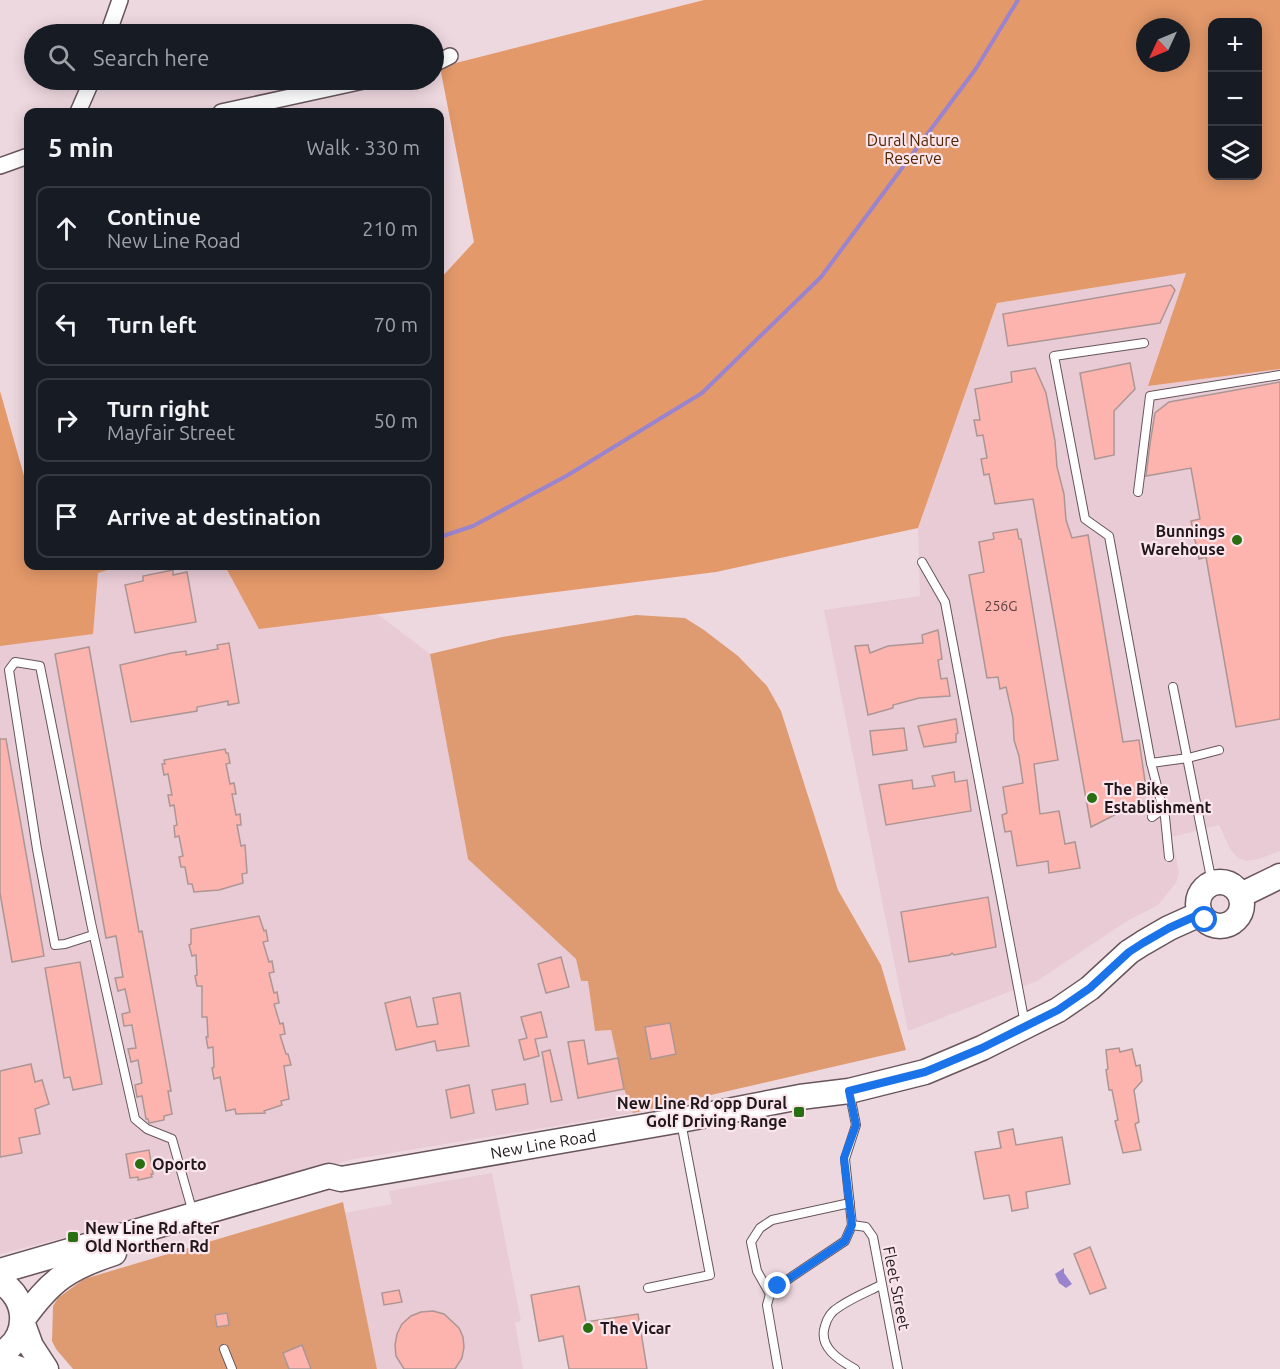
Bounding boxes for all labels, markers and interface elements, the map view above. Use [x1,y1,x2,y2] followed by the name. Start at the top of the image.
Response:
[1136,18,1190,72] north arrow
[1208,18,1262,180] map controls
[1208,18,1262,72] button: +
[24,24,444,90] search box
[45,41,78,74] icon: search
[93,45,209,70] text: Search here
[1208,72,1262,126] button: −
[1208,126,1262,180] button: layers
[867,131,959,167] park label: Dural Nature Reserve
[48,133,114,162] text: 5 min
[307,136,420,159] text: Walk · 330 m
[107,204,201,229] text: Continue
[50,212,83,245] icon: ahead
[362,217,418,240] text: 210 m
[107,229,241,252] text: New Line Road
[50,308,83,341] icon: left
[107,312,197,337] text: Turn left
[374,313,418,336] text: 70 m
[107,396,209,421] text: Turn right
[50,404,83,437] icon: right
[374,409,418,432] text: 50 m
[107,421,235,444] text: Mayfair Street
[50,500,83,533] icon: arrive
[107,504,321,529] text: Arrive at destination
[1141,522,1225,558] place label: Bunnings Warehouse
[1230,533,1244,547] marker: Bunnings Warehouse
[985,598,1017,614] house number: 256G
[1104,780,1212,816] place label: The Bike Establishment
[1085,791,1099,805] marker: The Bike Establishment
[1191,906,1217,932] route start
[617,1094,787,1130] place label: New Line Rd opp Dural Golf Driving Range
[792,1105,806,1119] marker: New Line Rd opp Dural Golf Driving Range
[489,1126,597,1162] street label: New Line Road
[152,1155,207,1173] place label: Oporto
[133,1157,147,1171] marker: Oporto
[85,1219,220,1255] place label: New Line Rd after Old Northern Rd
[66,1230,80,1244] marker: New Line Rd after Old Northern Rd
[880,1245,914,1332] street label: Fleet Street
[764,1272,790,1298] route end
[600,1319,671,1337] place label: The Vicar
[581,1321,595,1335] marker: The Vicar

